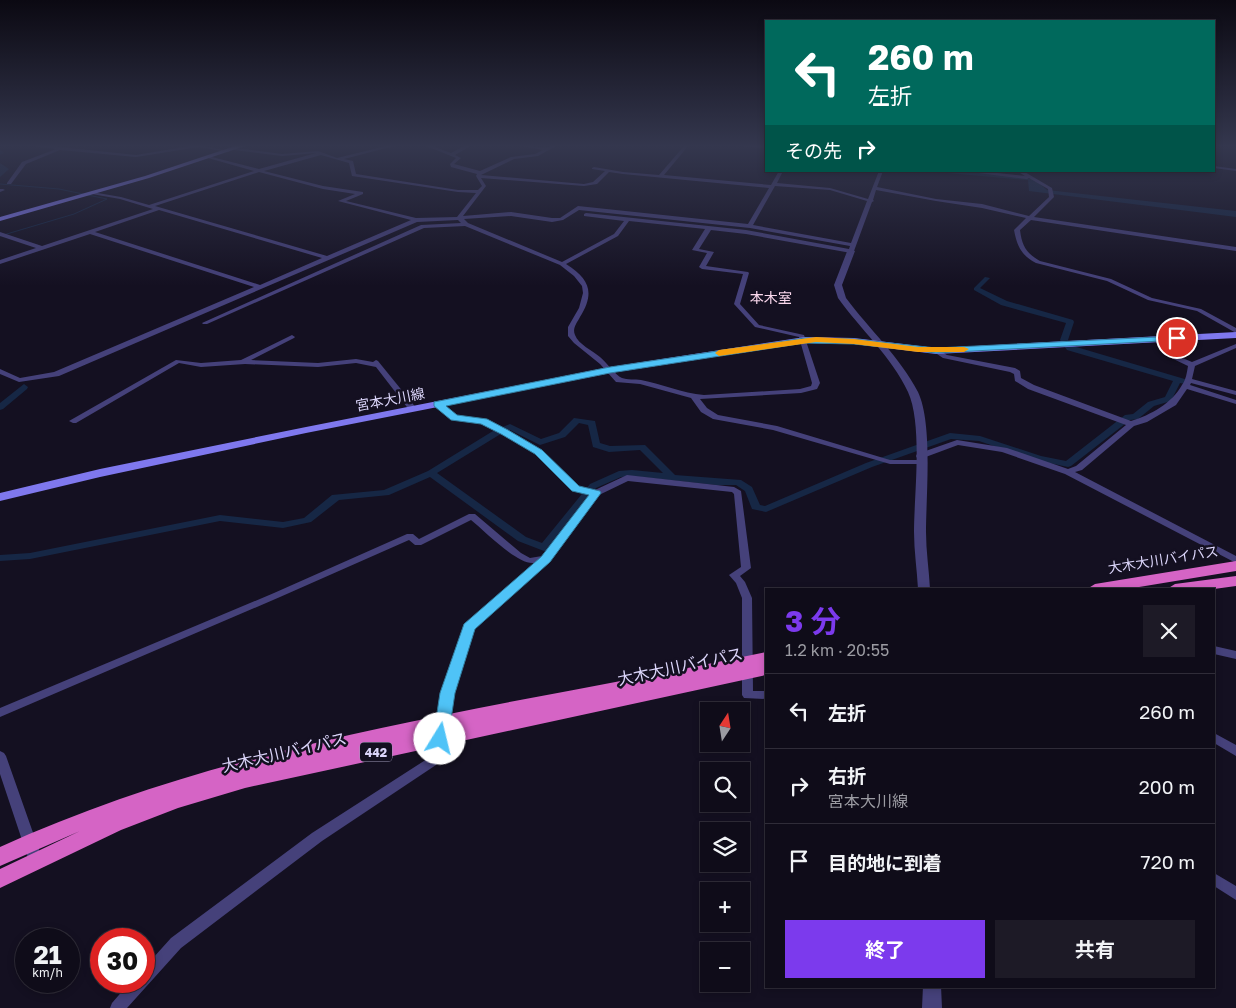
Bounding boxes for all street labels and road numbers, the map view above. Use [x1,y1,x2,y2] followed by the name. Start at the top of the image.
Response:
[354,384,426,414] street label: 宮本大川線
[1106,542,1220,576] street label: 大木大川バイパス
[615,643,745,689] street label: 大木大川バイパス
[220,728,348,776] street label: 大木大川バイパス
[360,742,392,762] road number: 442

